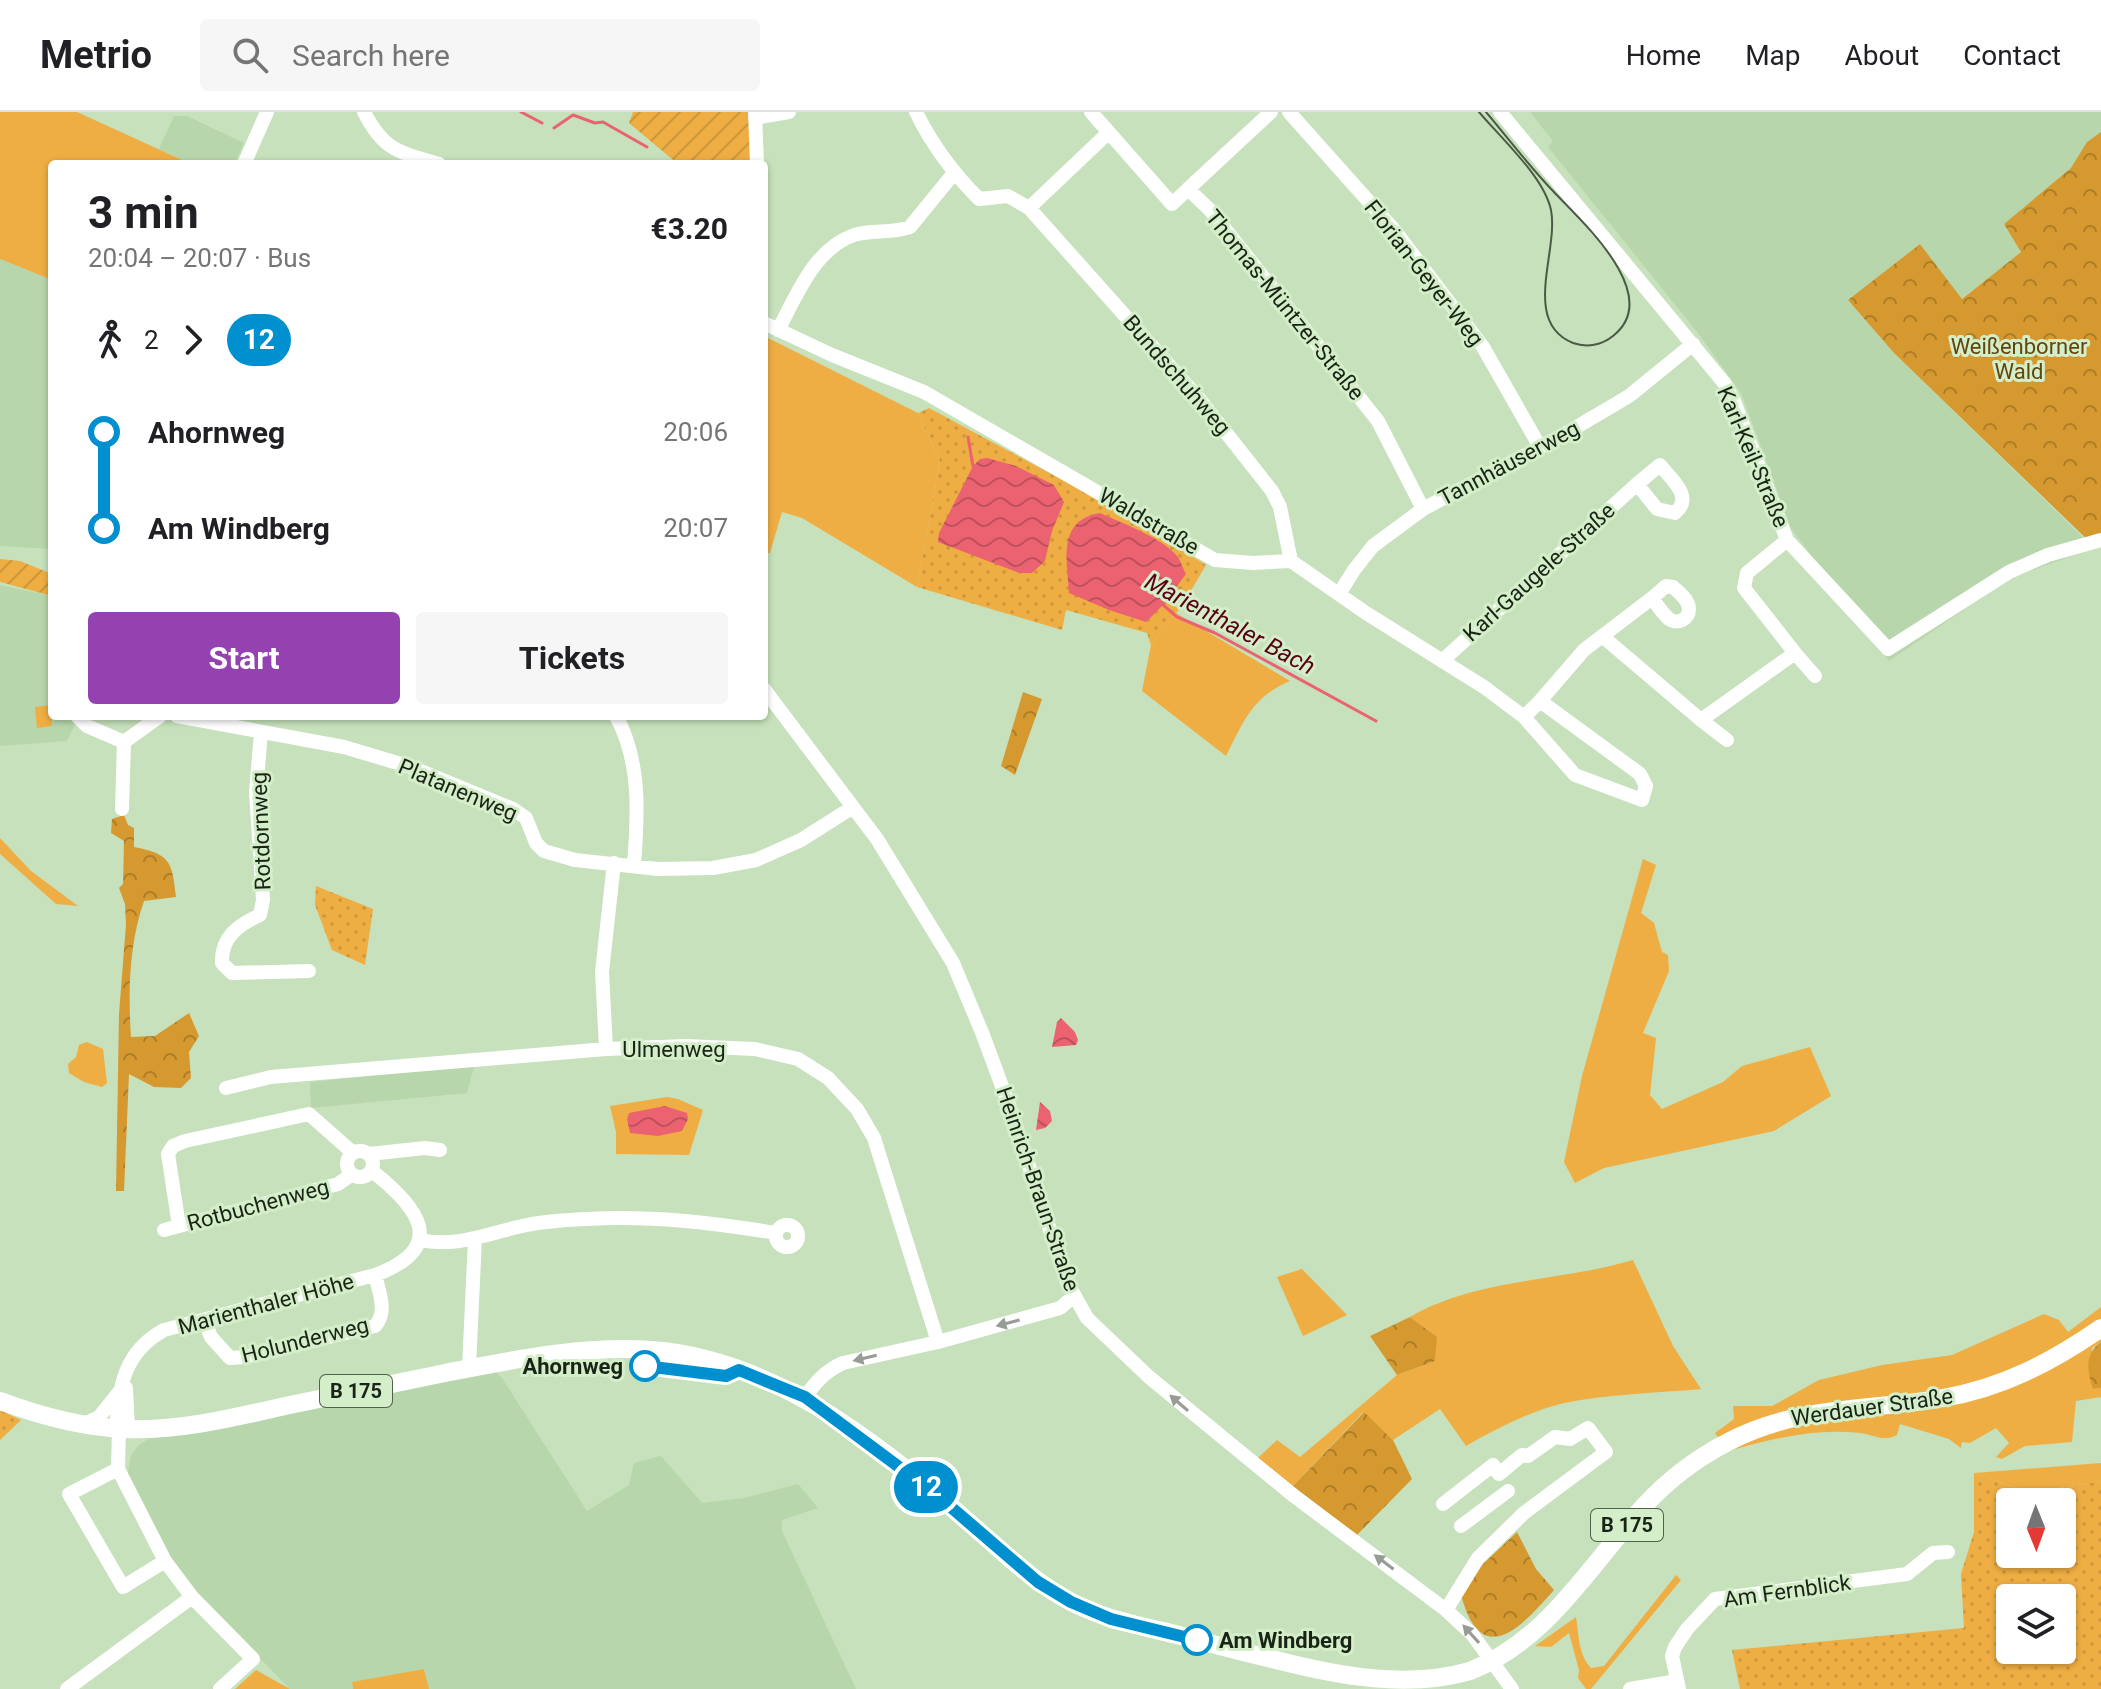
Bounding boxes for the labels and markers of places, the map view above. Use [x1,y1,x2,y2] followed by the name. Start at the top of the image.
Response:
[630,1351,660,1381] marker: Ahornweg
[522,1354,623,1379] place label: Ahornweg
[1182,1625,1212,1655] marker: Am Windberg
[1219,1628,1352,1653] place label: Am Windberg

